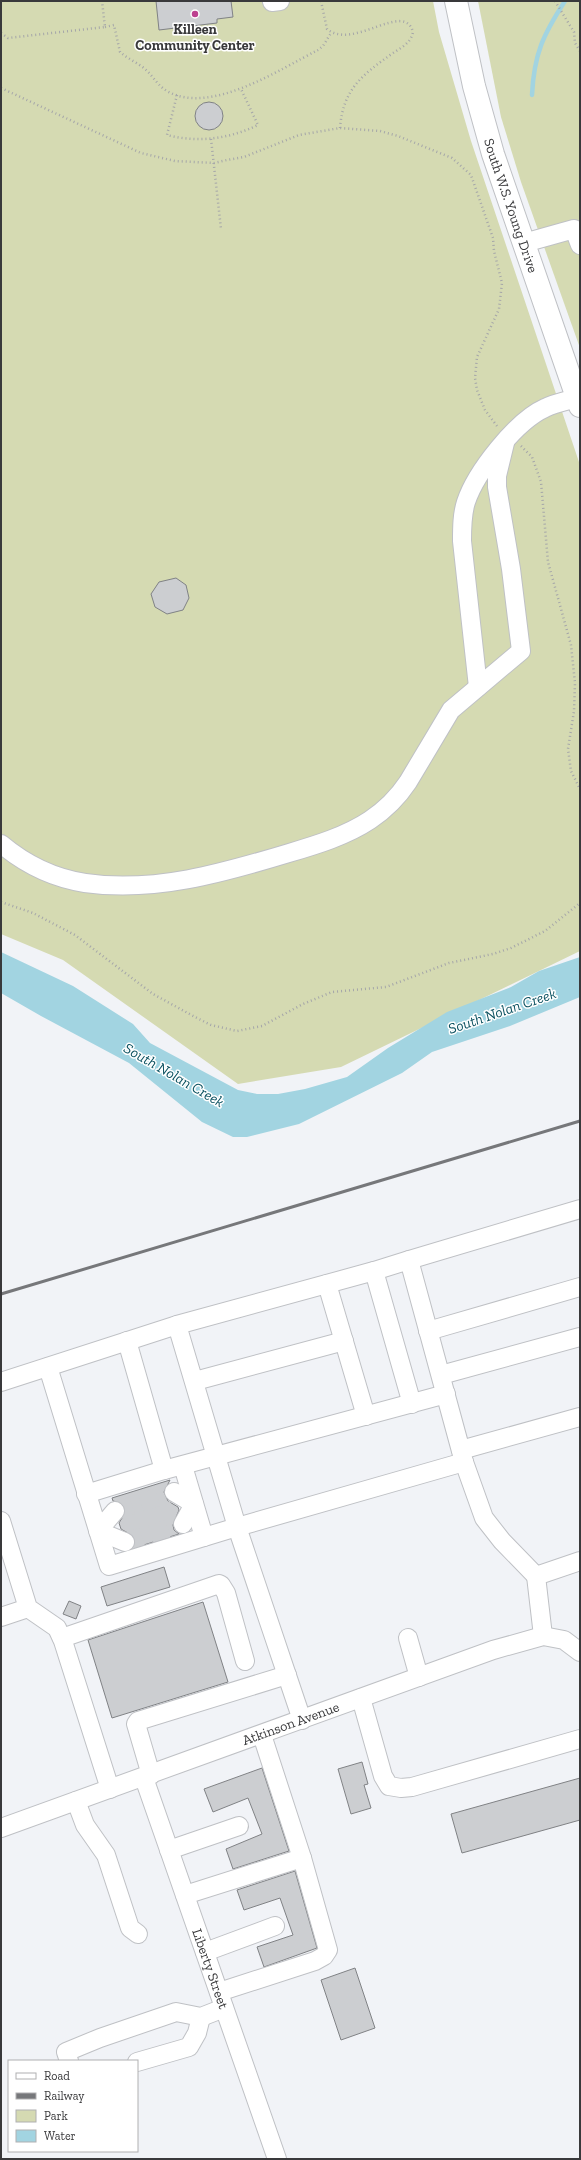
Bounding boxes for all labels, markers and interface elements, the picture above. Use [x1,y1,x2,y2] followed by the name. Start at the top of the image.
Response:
[190,9,200,19] marker: Killeen Community Center
[135,21,255,54] place label: Killeen Community Center
[481,136,542,275] street label: South W.S. Young Drive
[446,984,559,1038] water label: South Nolan Creek
[121,1039,228,1111] water label: South Nolan Creek
[240,1698,342,1749] street label: Atkinson Avenue
[189,1926,233,2012] street label: Liberty Street
[8,2060,138,2152] legend
[44,2069,70,2083] text: Road
[44,2089,85,2103] text: Railway
[44,2109,69,2123] text: Park
[44,2129,76,2143] text: Water

